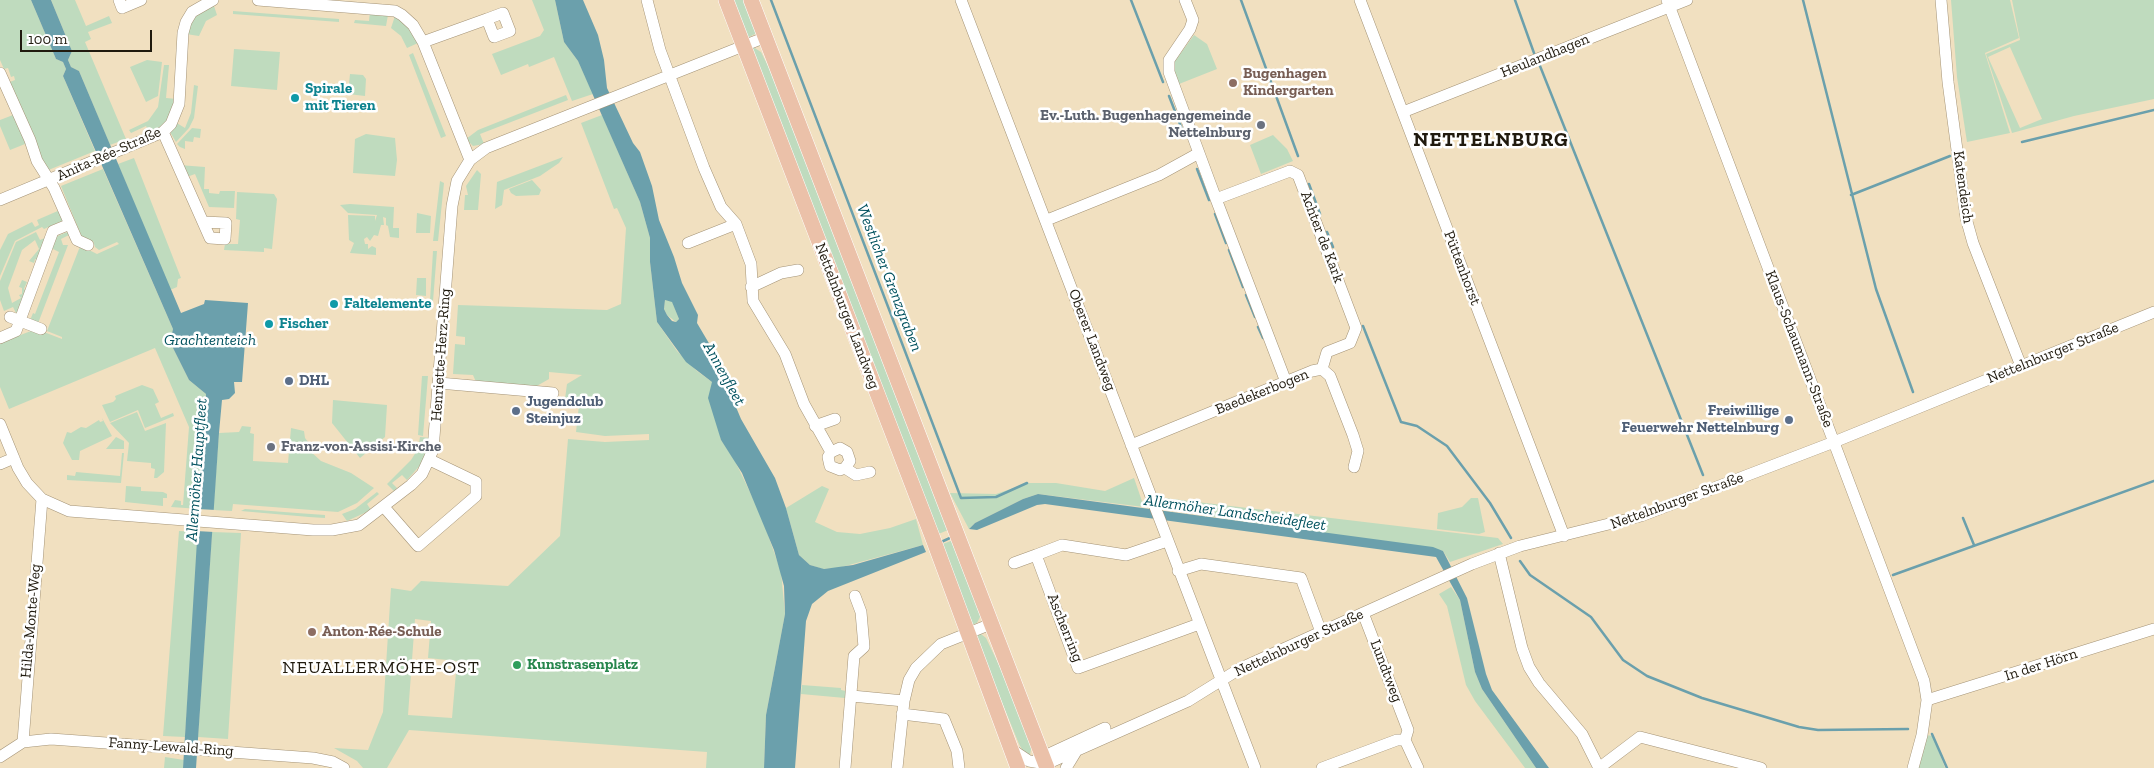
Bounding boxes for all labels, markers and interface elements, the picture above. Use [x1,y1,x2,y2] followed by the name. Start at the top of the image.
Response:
[22,20,155,52] scale bar
[28,30,67,48] text: 100 m
[1498,30,1592,82] street label: Heulandhagen
[1243,65,1334,100] place label: Bugenhagen Kindergarten
[1227,77,1239,89] marker: Bugenhagen Kindergarten
[305,80,376,115] place label: Spirale mit Tieren
[289,92,301,104] marker: Spirale mit Tieren
[1040,107,1251,142] place label: Ev.-Luth. Bugenhagengemeinde Nettelnburg
[1255,119,1267,131] marker: Ev.-Luth. Bugenhagengemeinde Nettelnburg
[54,123,164,185] street label: Anita-Rée-Straße
[1412,128,1570,152] district label: NETTELNBURG
[1949,150,1977,224] street label: Katendeich
[1296,189,1348,285] street label: Achter de Kark
[852,202,926,354] water label: Westlicher Grenzgraben
[1440,228,1484,308] street label: Püttenhorst
[811,240,883,392] street label: Nettelnburger Landweg
[1761,268,1837,430] street label: Klaus-Schaumann-Straße
[1064,287,1120,393] street label: Oberer Landweg
[427,288,455,422] street label: Henriette-Herz-Ring
[344,295,431,313] place label: Faltelemente
[328,298,340,310] marker: Faltelemente
[279,315,329,333] place label: Fischer
[263,318,275,330] marker: Fischer
[1985,318,2121,388] street label: Nettelnburger Straße
[164,330,256,350] water label: Grachtenteich
[699,339,749,409] water label: Annenfleet
[1213,365,1311,419] street label: Baedekerbogen
[299,372,329,390] place label: DHL
[283,375,295,387] marker: DHL
[526,393,603,428] place label: Jugendclub Steinjuz
[182,398,212,542] water label: Allermöher Hauptfleet
[1621,402,1779,437] place label: Freiwillige Feuerwehr Nettelnburg
[510,405,522,417] marker: Jugendclub Steinjuz
[1783,414,1795,426] marker: Freiwillige Feuerwehr Nettelnburg
[281,438,441,456] place label: Franz-von-Assisi-Kirche
[265,441,277,453] marker: Franz-von-Assisi-Kirche
[1608,469,1746,533] street label: Nettelnburger Straße
[1143,491,1327,535] water label: Allermöher Landscheidefleet
[17,563,45,679] street label: Hilda-Monte-Weg
[1043,591,1087,665] street label: Ascherring
[1232,605,1366,681] street label: Nettelnburger Straße
[322,623,441,641] place label: Anton-Rée-Schule
[306,626,318,638] marker: Anton-Rée-Schule
[1366,637,1406,705] street label: Lundtweg
[2002,645,2080,685] street label: In der Hörn
[527,656,638,674] place label: Kunstrasenplatz
[280,657,482,679] district label: NEUALLERMÖHE-OST
[511,659,523,671] marker: Kunstrasenplatz
[108,734,234,760] street label: Fanny-Lewald-Ring

